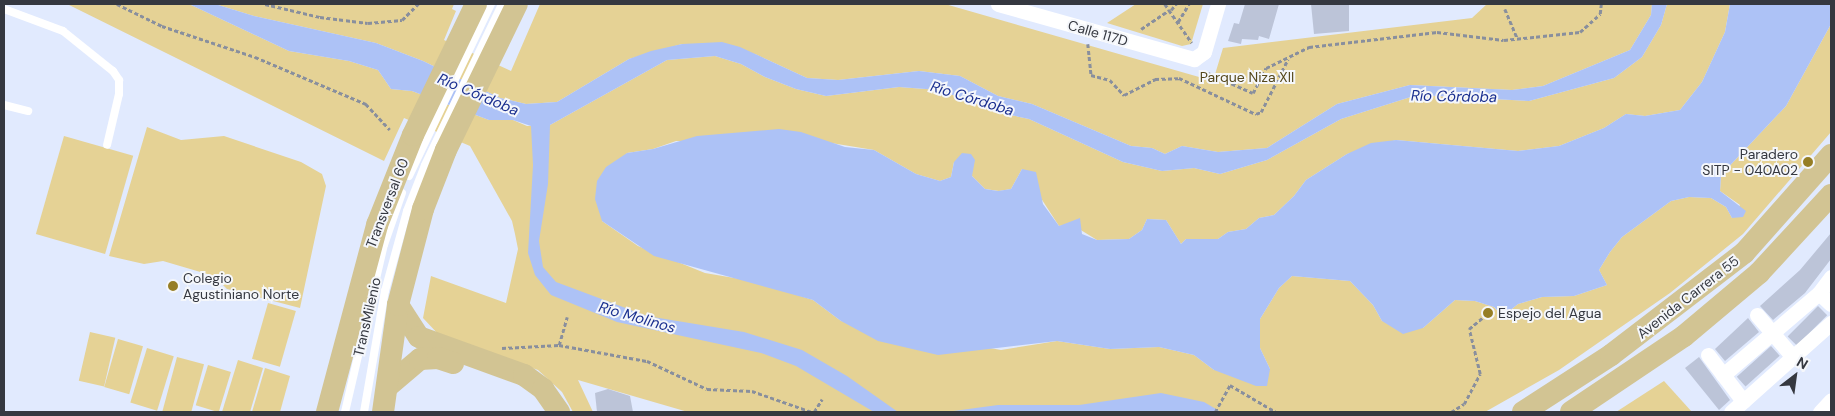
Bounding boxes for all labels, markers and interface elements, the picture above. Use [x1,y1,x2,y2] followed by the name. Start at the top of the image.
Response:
[1066,16,1130,50] street label: Calle 117D
[1200,69,1294,85] park label: Parque Niza XII
[435,70,521,120] water label: Río Córdoba
[928,78,1016,120] water label: Río Córdoba
[1411,87,1497,107] water label: Río Córdoba
[1702,146,1798,178] place label: Paradero SITP - 040A02
[362,156,412,250] street label: Transversal 60
[1802,156,1814,168] marker: Paradero SITP - 040A02
[1634,252,1742,342] street label: Avenida Carrera 55
[183,270,299,302] place label: Colegio Agustiniano Norte
[350,276,384,358] street label: TransMilenio
[167,280,179,292] marker: Colegio Agustiniano Norte
[596,298,678,338] water label: Río Molinos
[1498,305,1601,321] place label: Espejo del Agua
[1482,307,1494,319] marker: Espejo del Agua
[1770,351,1820,401] north arrow
[1794,353,1811,373] text: N

